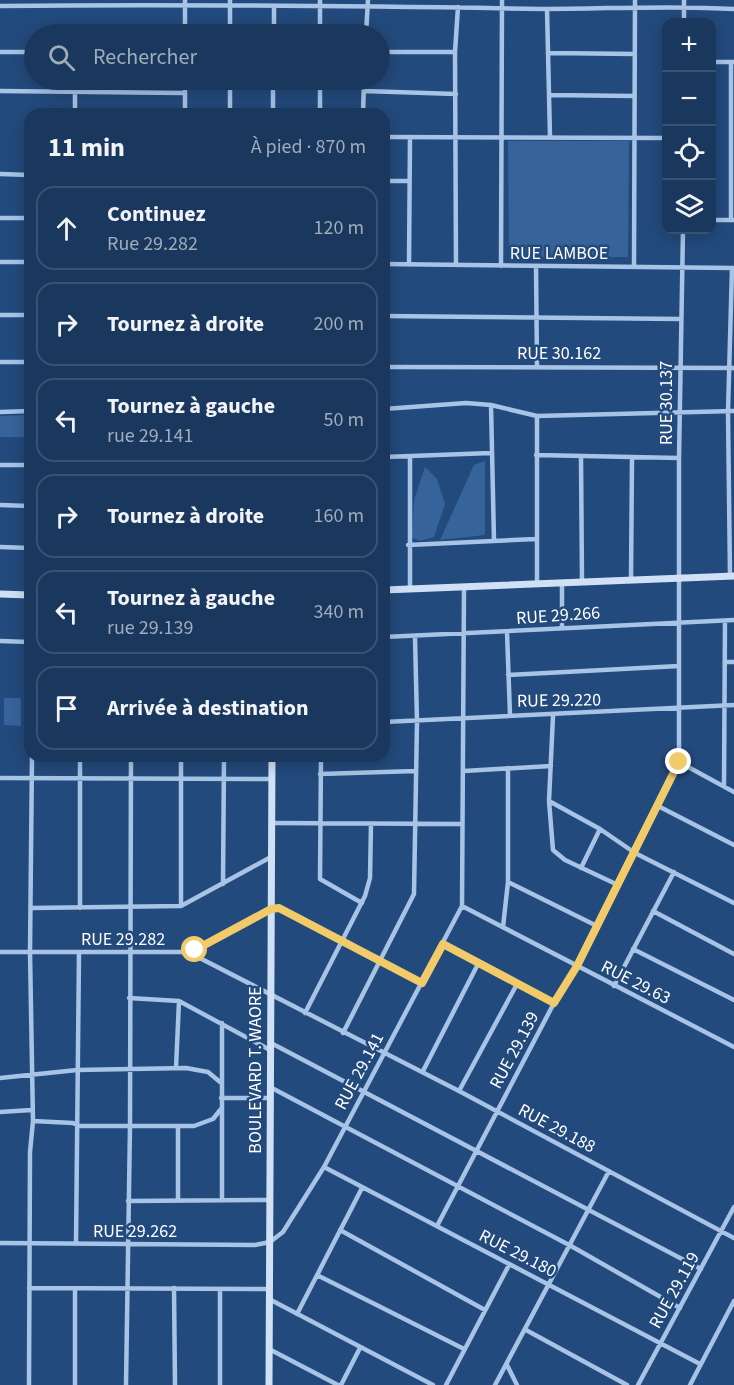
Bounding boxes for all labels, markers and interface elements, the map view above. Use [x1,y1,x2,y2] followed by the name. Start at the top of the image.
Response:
[662,18,716,234] map controls
[662,18,716,72] button: +
[24,24,390,90] search box
[45,41,78,74] icon: search
[93,41,197,73] text: Rechercher
[662,72,716,126] button: −
[662,126,716,180] button: locate
[48,129,125,166] text: 11 min
[251,133,366,161] text: À pied · 870 m
[662,180,716,234] button: layers
[107,198,206,230] text: Continuez
[50,212,83,245] icon: ahead
[314,214,364,242] text: 120 m
[107,230,198,258] text: Rue 29.282
[510,241,608,266] street label: RUE LAMBOE
[50,308,83,341] icon: right
[107,308,264,340] text: Tournez à droite
[314,310,364,338] text: 200 m
[517,341,601,366] street label: RUE 30.162
[654,361,679,445] street label: RUE 30.137
[107,390,275,422] text: Tournez à gauche
[50,404,83,437] icon: left
[324,406,364,434] text: 50 m
[107,422,193,450] text: rue 29.141
[50,500,83,533] icon: right
[107,500,264,532] text: Tournez à droite
[314,502,364,530] text: 160 m
[107,582,275,614] text: Tournez à gauche
[50,596,83,629] icon: left
[314,598,364,626] text: 340 m
[515,600,601,631] street label: RUE 29.266
[107,614,193,642] text: rue 29.139
[517,687,601,714] street label: RUE 29.220
[50,692,83,725] icon: arrive
[107,692,309,724] text: Arrivée à destination
[665,748,691,774] route end
[81,927,165,952] street label: RUE 29.282
[181,936,207,962] route start
[597,954,675,1011] street label: RUE 29.63
[243,986,268,1154] street label: BOULEVARD T. WAORE
[484,1007,545,1093] street label: RUE 29.139
[329,1028,390,1114] street label: RUE 29.141
[514,1098,600,1159] street label: RUE 29.188
[93,1219,177,1244] street label: RUE 29.262
[475,1223,561,1284] street label: RUE 29.180
[643,1247,706,1333] street label: RUE 29.119

